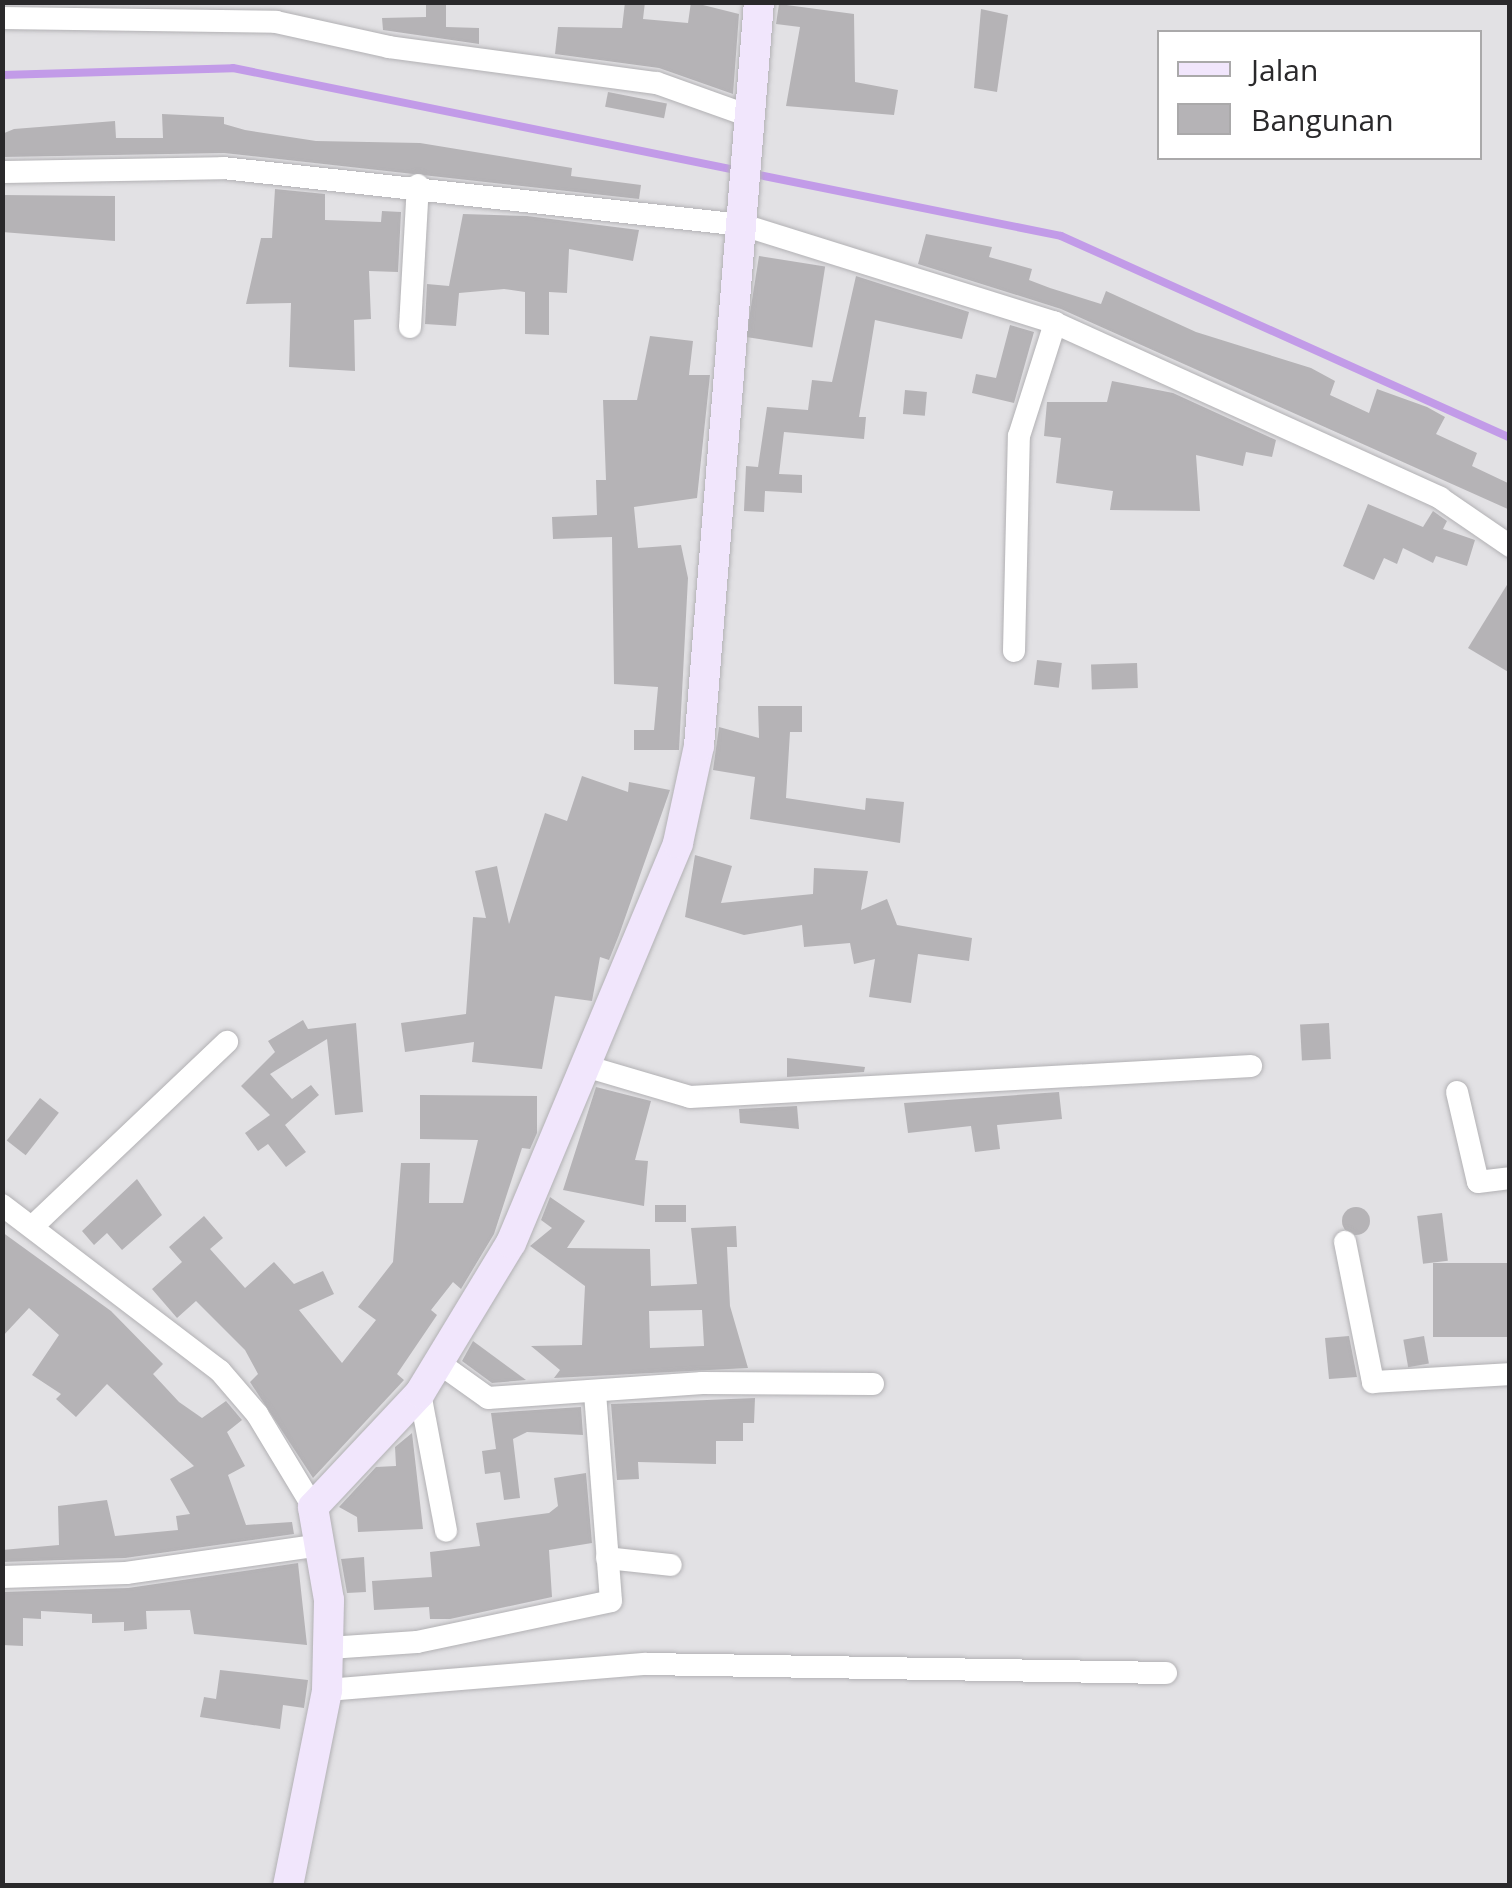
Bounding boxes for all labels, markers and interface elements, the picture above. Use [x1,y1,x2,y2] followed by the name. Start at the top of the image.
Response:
[1157,30,1482,160] legend
[1251,49,1318,90] text: Jalan
[1251,99,1394,140] text: Bangunan

